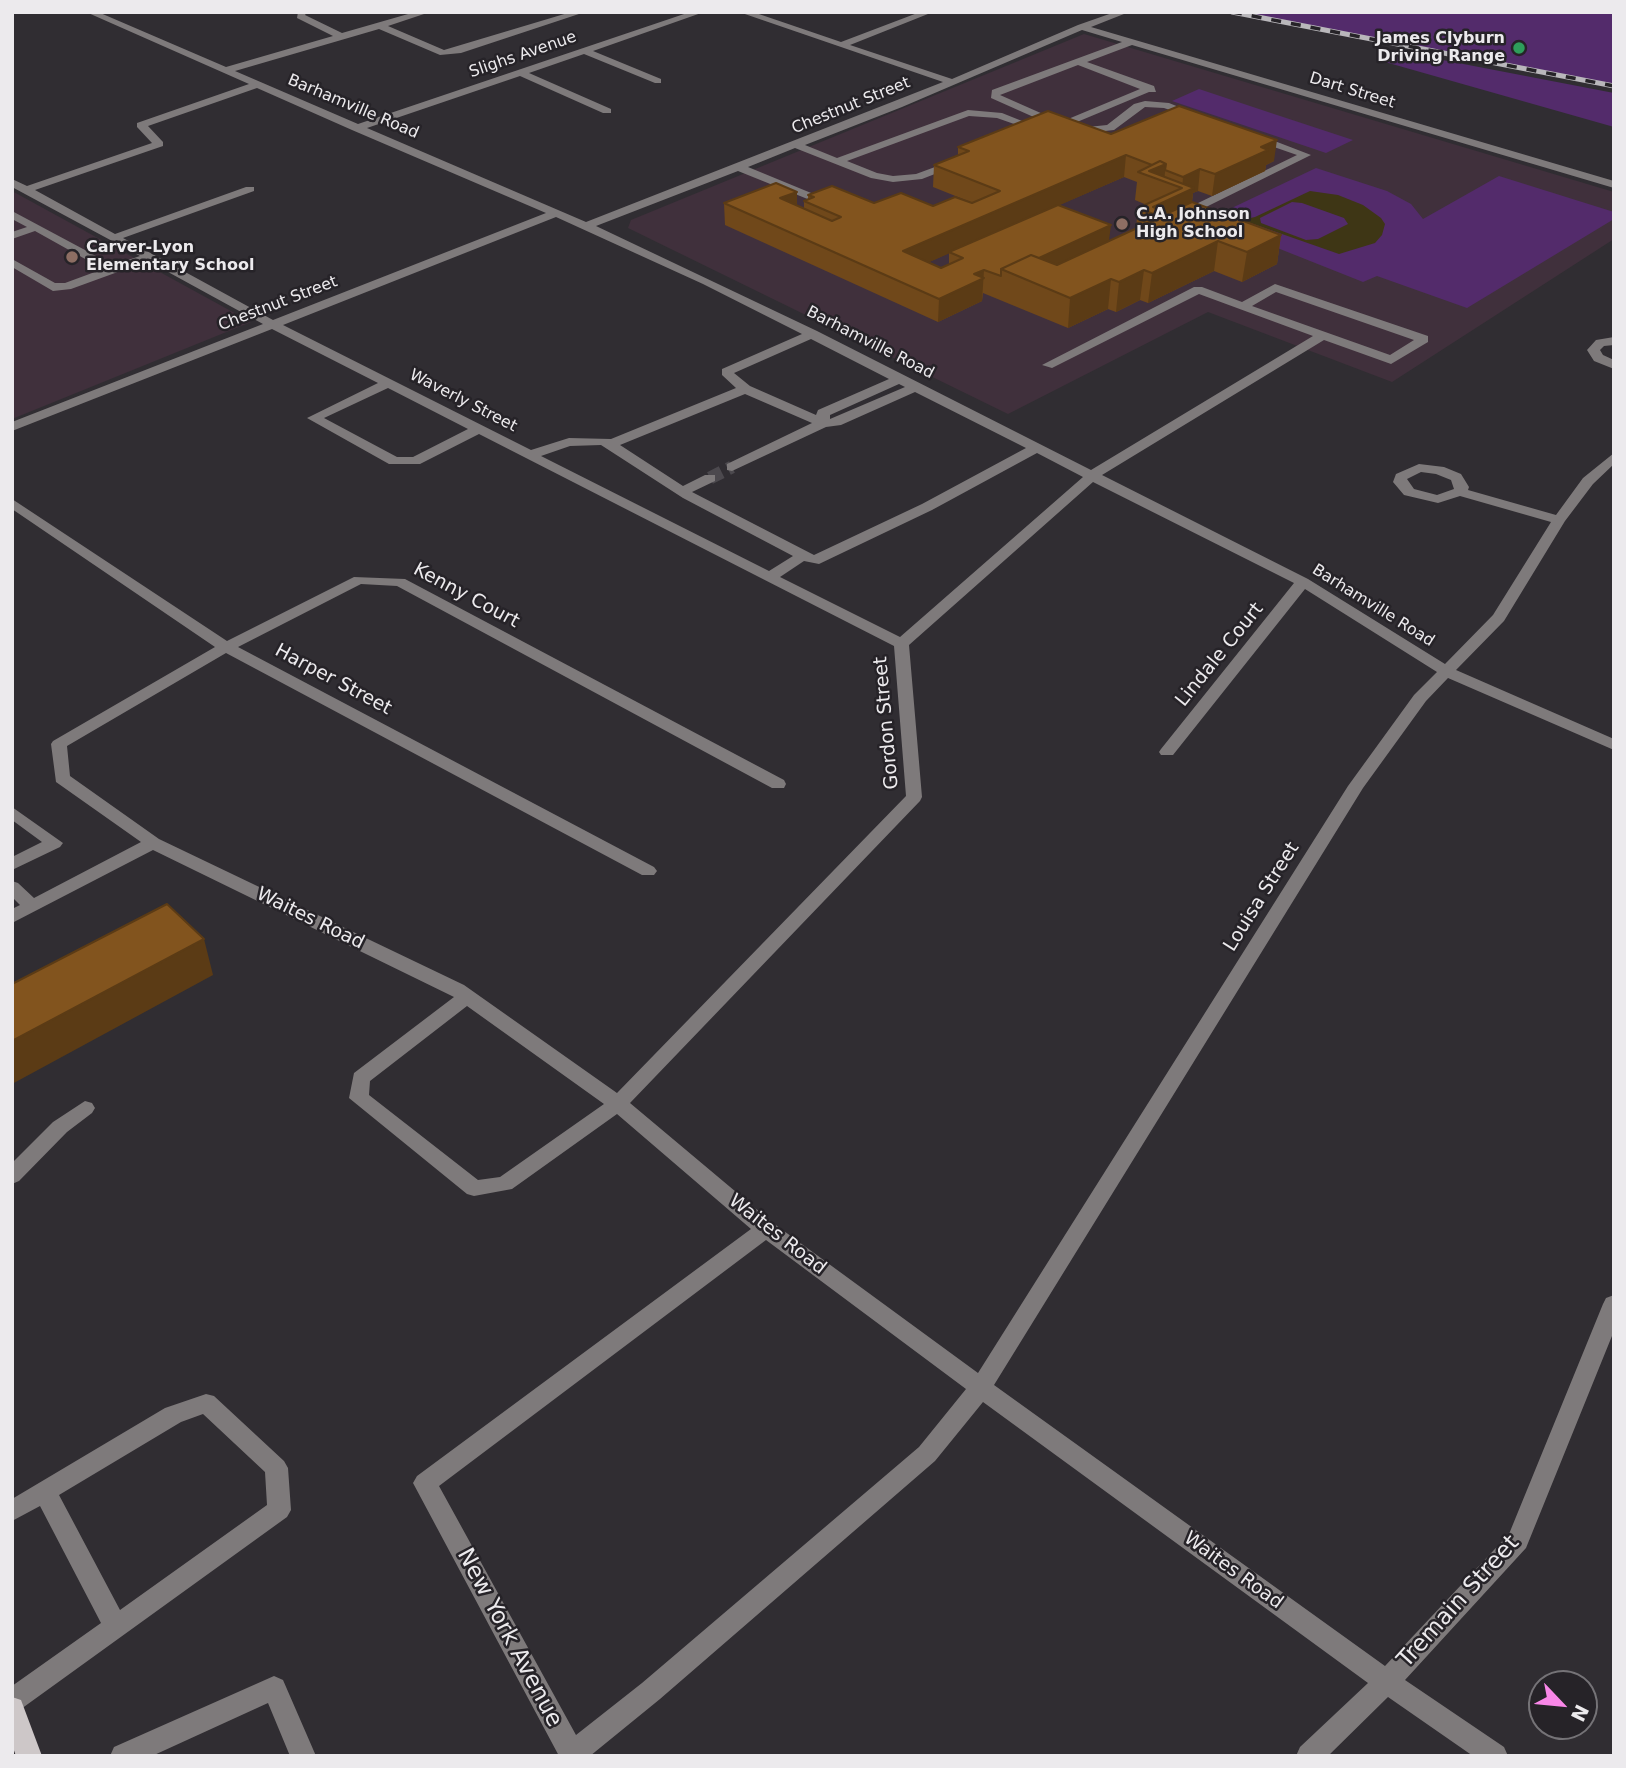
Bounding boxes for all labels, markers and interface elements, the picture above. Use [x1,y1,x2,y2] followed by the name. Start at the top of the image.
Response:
[467,28,579,82] street label: Slighs Avenue
[1376,29,1505,67] place label: James Clyburn Driving Range
[1511,40,1527,56] marker: James Clyburn Driving Range
[1307,69,1397,113] street label: Dart Street
[285,71,421,143] street label: Barhamville Road
[789,73,913,139] street label: Chestnut Street
[1136,205,1250,243] place label: C.A. Johnson High School
[1114,216,1130,232] marker: C.A. Johnson High School
[86,238,254,276] place label: Carver-Lyon Elementary School
[64,249,80,265] marker: Carver-Lyon Elementary School
[216,272,340,336] street label: Chestnut Street
[803,303,937,383] street label: Barhamville Road
[406,366,520,436] street label: Waverly Street
[409,559,523,633] street label: Kenny Court
[1308,561,1438,651] street label: Barhamville Road
[1171,599,1269,711] street label: Lindale Court
[271,640,395,720] street label: Harper Street
[870,656,904,790] street label: Gordon Street
[1219,838,1305,956] street label: Louisa Street
[252,883,368,955] street label: Waites Road
[724,1190,830,1280] street label: Waites Road
[1179,1527,1287,1615] street label: Waites Road
[1392,1530,1526,1674] street label: Tremain Street
[450,1544,568,1732] street label: New York Avenue
[1528,1670,1598,1740] north arrow
[1567,1701,1593,1725] text: N

